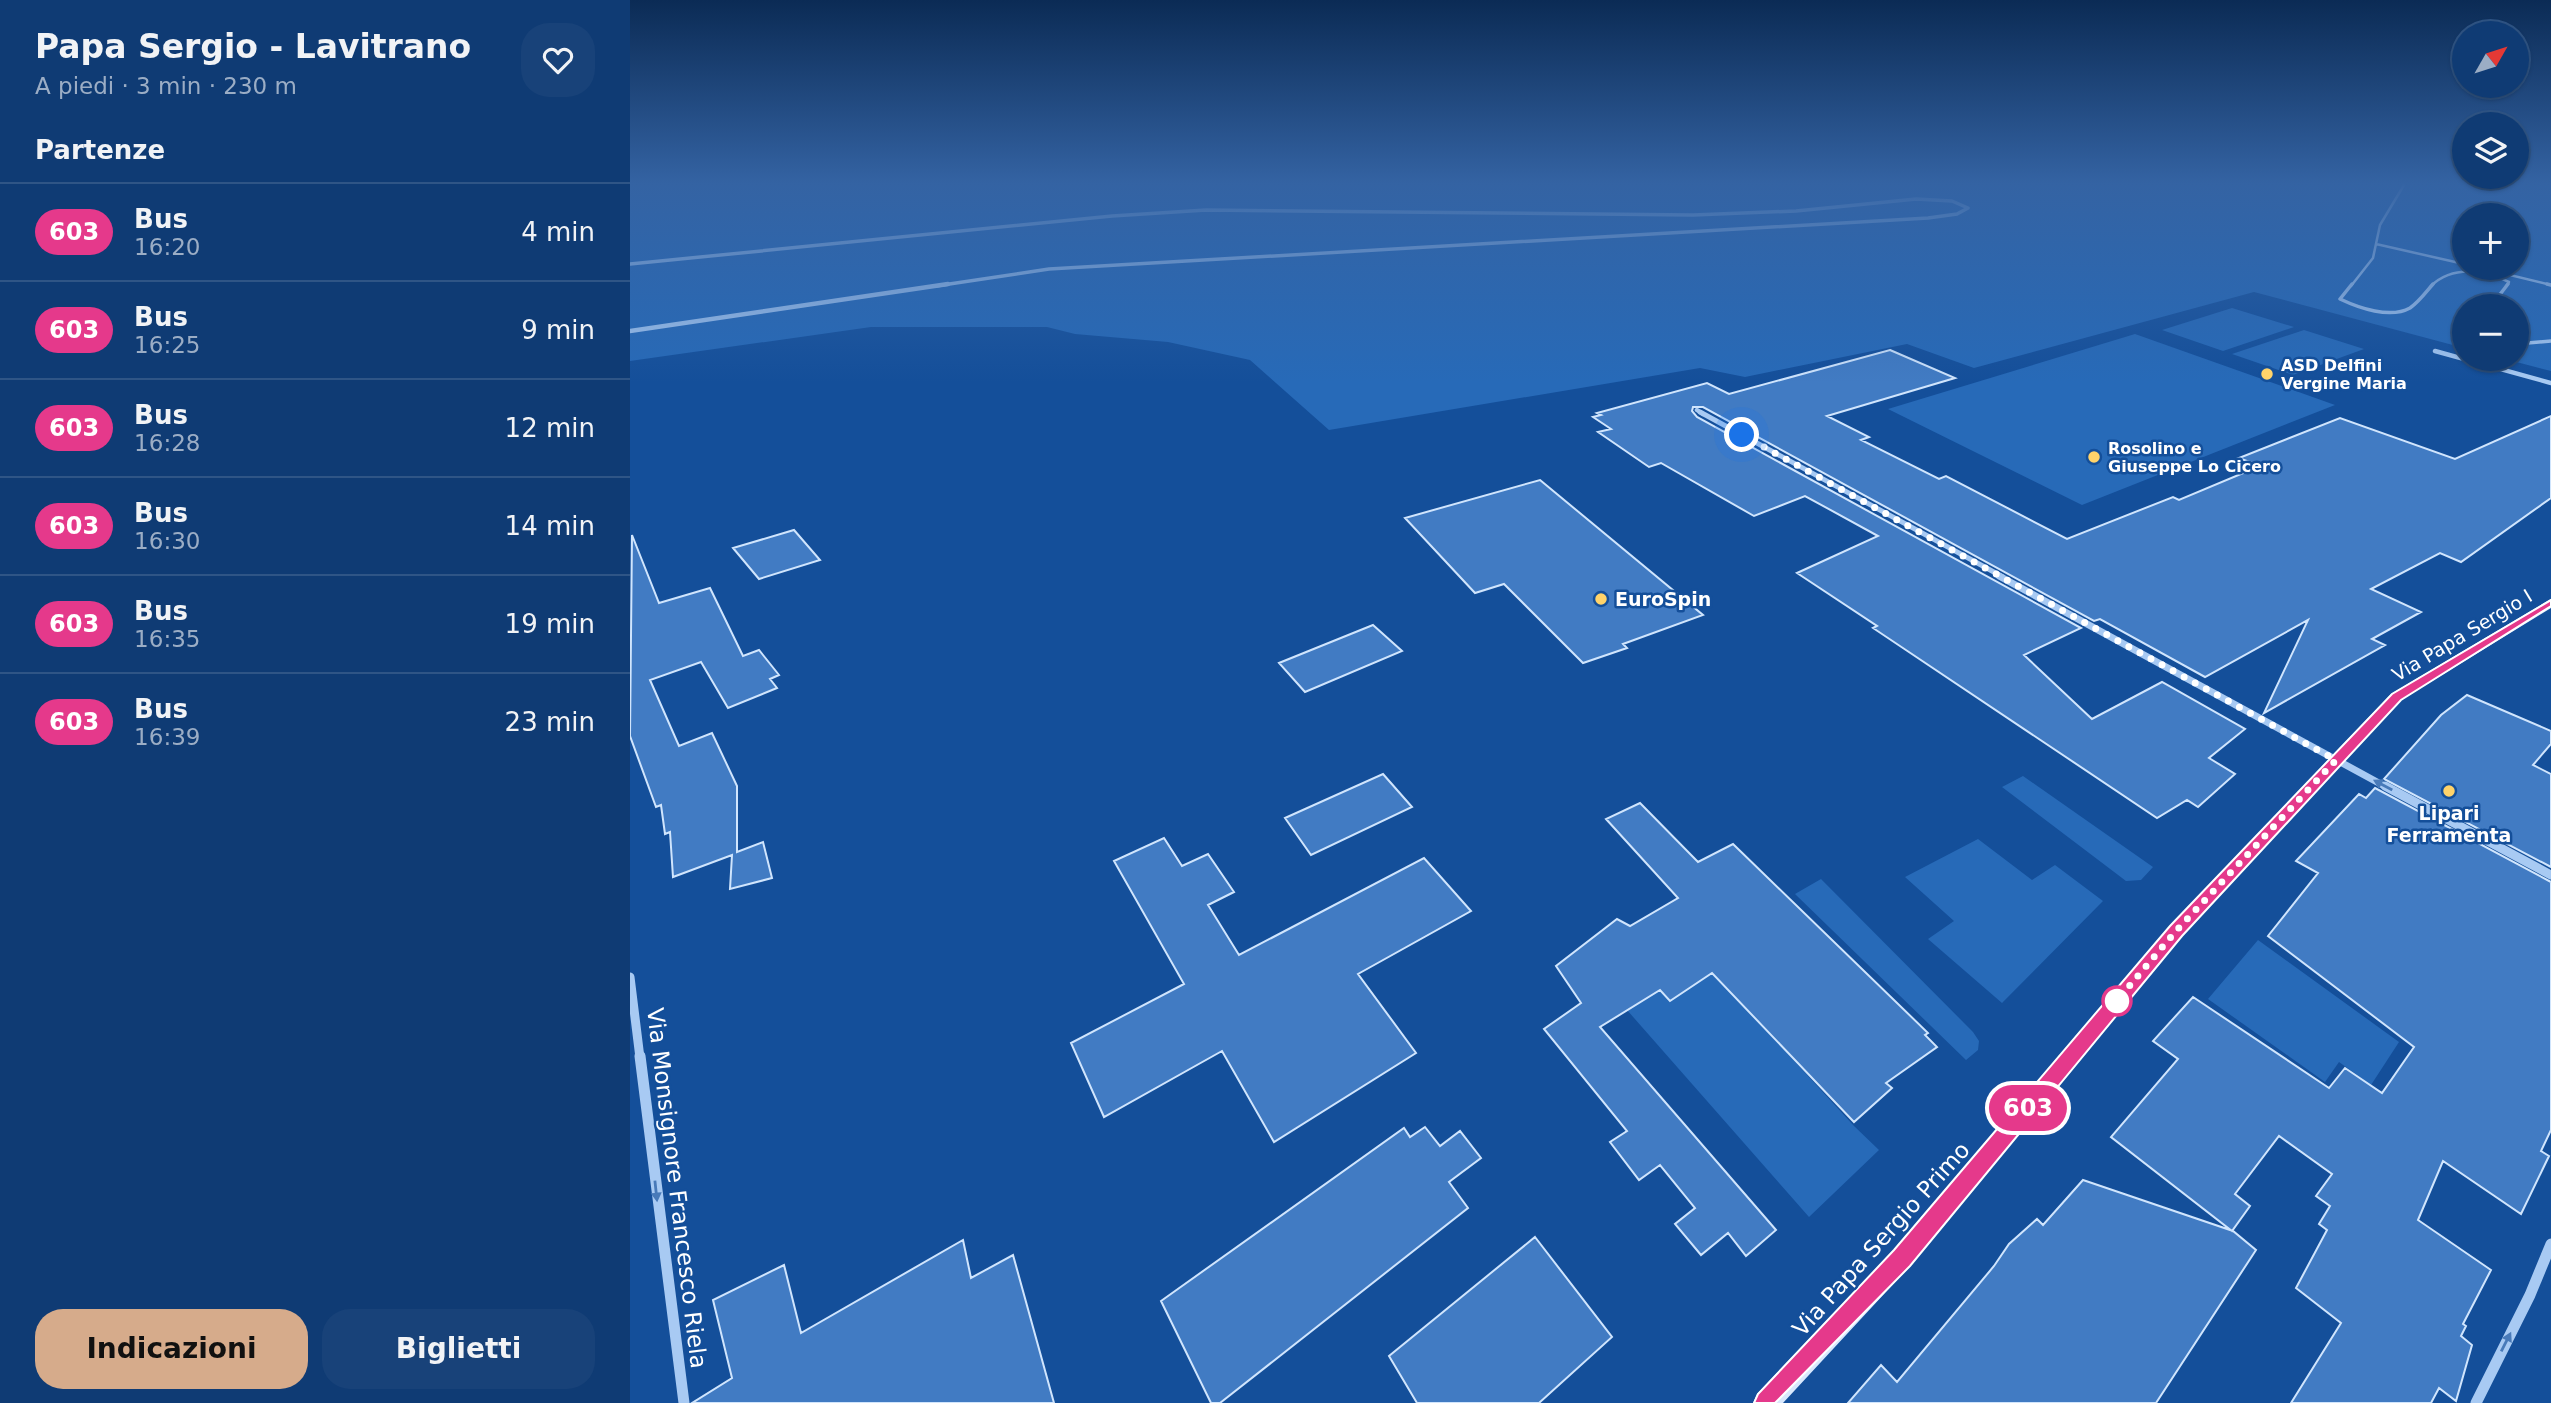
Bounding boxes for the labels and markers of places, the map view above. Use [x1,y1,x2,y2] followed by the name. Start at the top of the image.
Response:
[2281,356,2407,393] place label: ASD Delfini Vergine Maria
[2259,366,2275,382] marker: ASD Delfini Vergine Maria
[2108,439,2281,476] place label: Rosolino e Giuseppe Lo Cicero
[2086,449,2102,465] marker: Rosolino e Giuseppe Lo Cicero
[1615,588,1711,610] place label: EuroSpin
[1593,591,1609,607] marker: EuroSpin
[2441,783,2457,799] marker: Lipari Ferramenta
[2387,802,2511,846] place label: Lipari Ferramenta
[2102,986,2132,1016] unlabelled marker

